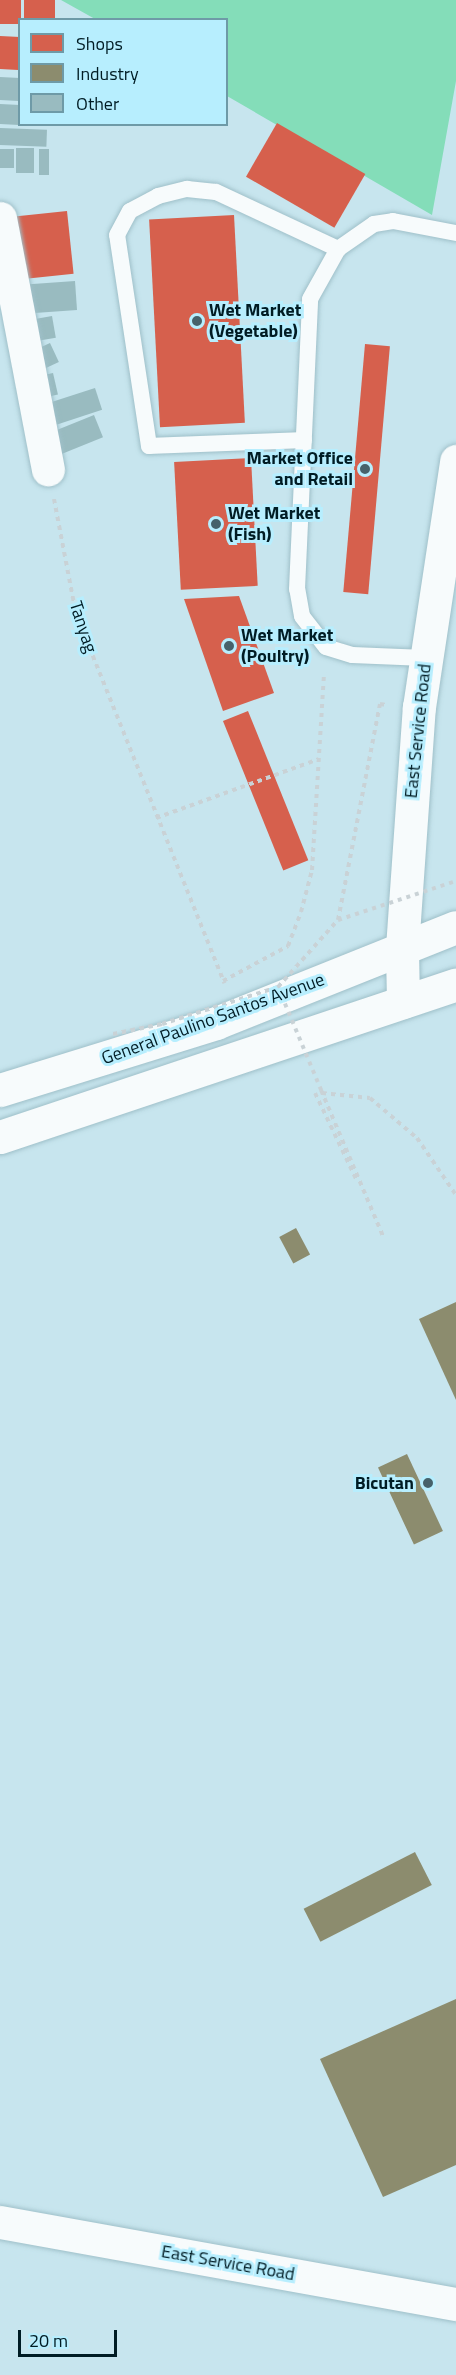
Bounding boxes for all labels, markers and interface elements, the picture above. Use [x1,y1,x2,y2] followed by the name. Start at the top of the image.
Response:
[18,18,228,126] legend
[76,30,123,57] text: Shops
[76,60,139,87] text: Industry
[76,90,119,117] text: Other
[209,300,301,342] place label: Wet Market (Vegetable)
[190,314,204,328] marker: Wet Market (Vegetable)
[246,448,353,490] place label: Market Office and Retail
[358,462,372,476] marker: Market Office and Retail
[228,503,320,546] place label: Wet Market (Fish)
[209,517,223,531] marker: Wet Market (Fish)
[65,598,101,656] street label: Tanyag
[241,625,333,668] place label: Wet Market (Poultry)
[222,639,236,653] marker: Wet Market (Poultry)
[400,663,436,799] street label: East Service Road
[99,969,327,1069] street label: General Paulino Santos Avenue
[355,1472,414,1494] place label: Bicutan
[419,1474,437,1492] marker: Bicutan
[160,2241,296,2285] street label: East Service Road
[21,2318,120,2356] scale bar
[29,2327,68,2354] text: 20 m

